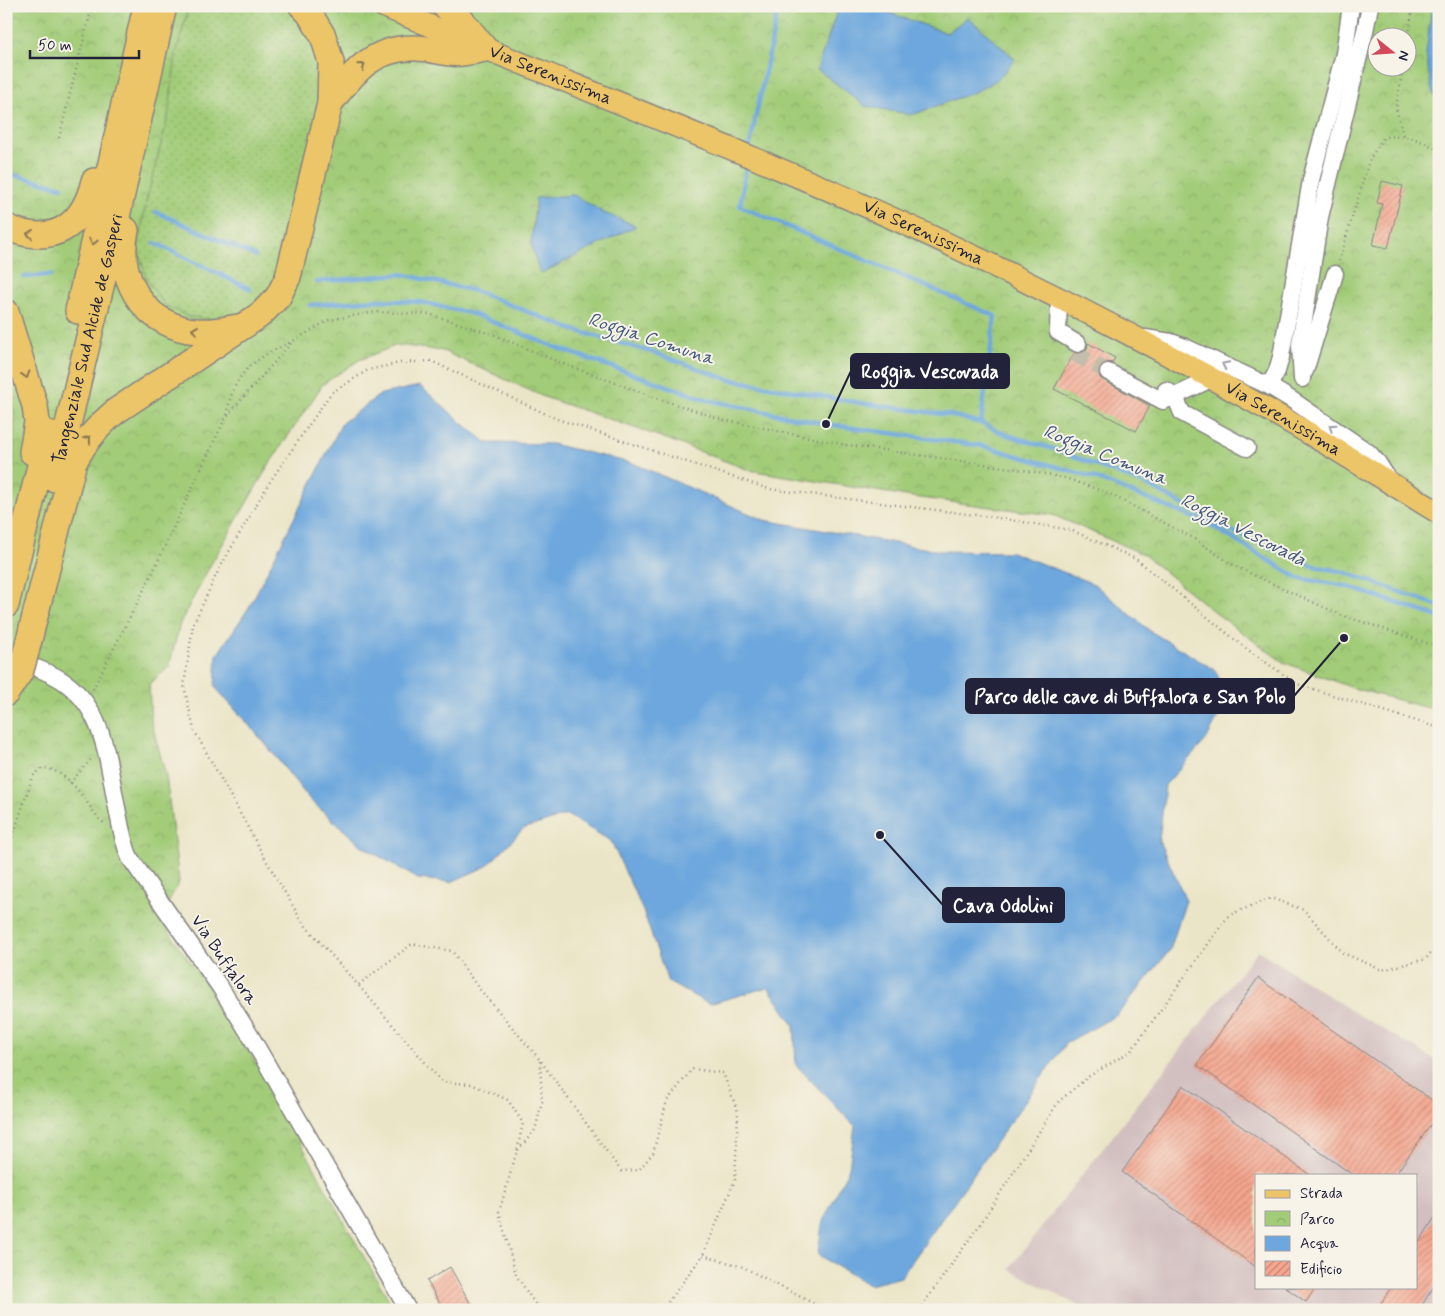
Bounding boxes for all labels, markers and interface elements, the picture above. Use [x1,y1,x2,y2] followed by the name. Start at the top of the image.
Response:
[30,28,139,60] scale bar
[1368,28,1418,78] north arrow
[38,36,72,56] text: 50 m
[485,39,615,111] street label: Via Serenissima
[1394,48,1413,63] text: N
[356,64,365,72] one-way arrow
[859,195,987,271] street label: Via Serenissima
[47,212,129,466] street label: Tangenziale Sud Alcide de Gasperi
[26,229,34,240] one-way arrow
[88,237,99,246] one-way arrow
[584,307,718,373] water label: Roggia Comuna
[191,325,199,336] one-way arrow
[851,354,1009,388] callout: Roggia Vescovada
[861,360,999,388] text: Roggia Vescovada
[1221,361,1230,371] one-way arrow
[20,370,30,379] one-way arrow
[1220,376,1345,462] street label: Via Serenissima
[1039,419,1171,493] water label: Roggia Comuna
[1328,424,1337,434] one-way arrow
[83,435,92,444] one-way arrow
[1175,488,1311,574] water label: Roggia Vescovada
[966,679,1294,713] callout: Parco delle cave di Buffalora e San Polo
[974,685,1286,710] text: Parco delle cave di Buffalora e San Polo
[943,888,1064,922] callout: Cava Odolini
[953,894,1053,919] text: Cava Odolini
[185,910,263,1010] street label: Via Buffalora
[1255,1174,1418,1288] legend
[1300,1184,1343,1204] text: Strada
[1300,1210,1334,1230] text: Parco
[1300,1234,1339,1254] text: Acqua
[1300,1260,1342,1280] text: Edificio

